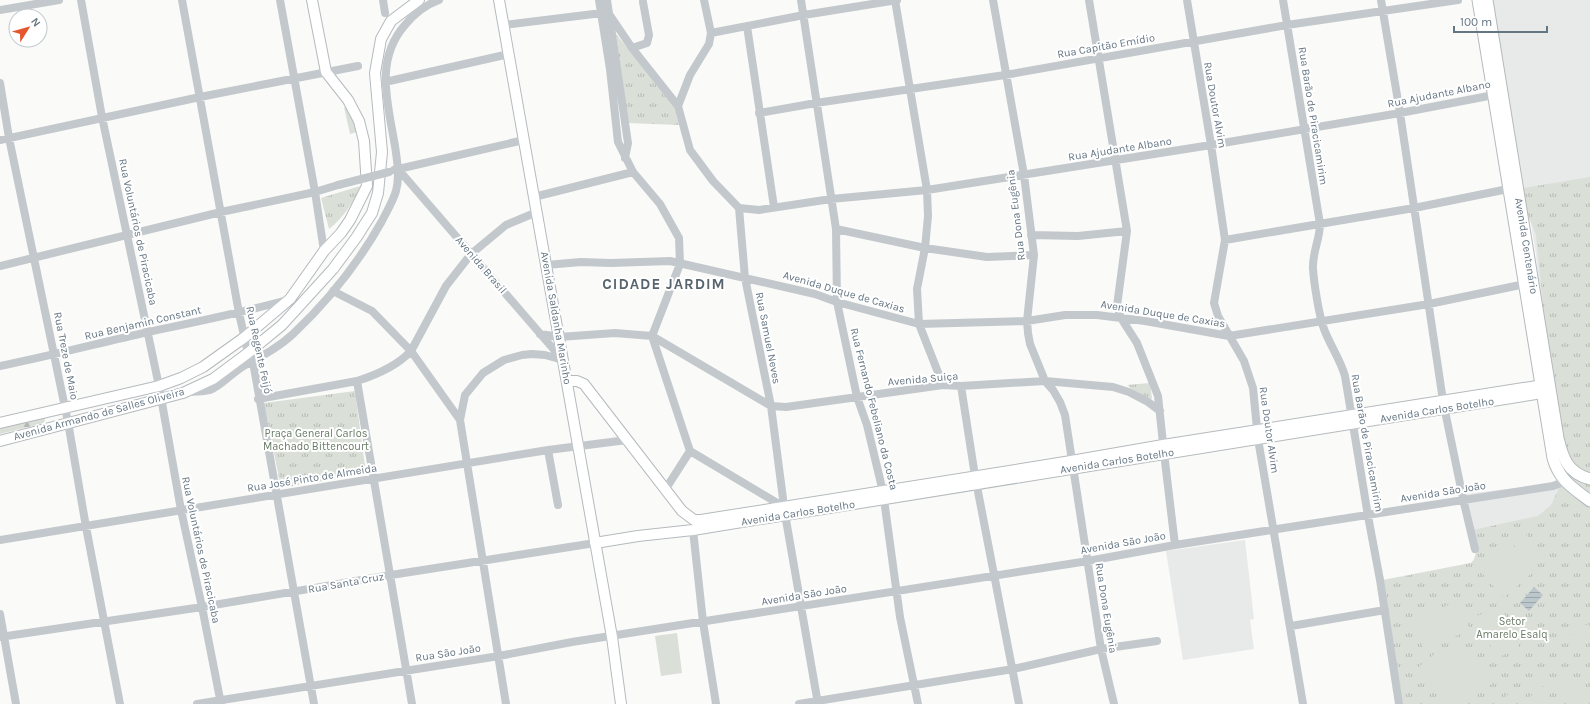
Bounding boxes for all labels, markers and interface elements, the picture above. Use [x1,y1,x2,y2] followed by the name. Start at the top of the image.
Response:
[8,8,48,48] north arrow
[1454,8,1547,34] scale bar
[28,15,43,29] text: N
[1460,15,1492,29] text: 100 m
[1056,31,1156,61] street label: Rua Capitão Emídio
[1296,46,1330,186] street label: Rua Barão de Piracicamirim
[1201,61,1229,149] street label: Rua Doutor Alvim
[1386,78,1492,110] street label: Rua Ajudante Albano
[1067,134,1173,164] street label: Rua Ajudante Albano
[116,157,160,307] street label: Rua Voluntários de Piracicaba
[1004,169,1028,261] street label: Rua Dona Eugênia
[1513,197,1541,295] street label: Avenida Centenário
[453,234,509,296] street label: Avenida Brasil
[538,251,574,385] street label: Avenida Saldanha Marinho
[782,268,907,316] street label: Avenida Duque de Caxias
[602,275,726,293] district label: CIDADE JARDIM
[753,291,783,385] street label: Rua Samuel Neves
[1100,298,1226,330] street label: Avenida Duque de Caxias
[83,303,203,343] street label: Rua Benjamin Constant
[243,305,275,395] street label: Rua Regente Feijó
[51,311,81,401] street label: Rua Treze de Maio
[848,327,900,491] street label: Rua Fernando Febeliano da Costa
[887,369,959,389] street label: Avenida Suiça
[1348,373,1386,513] street label: Rua Barão de Piracicamirim
[12,385,186,443] street label: Avenida Armando de Salles Oliveira
[1256,386,1282,474] street label: Rua Doutor Alvim
[1379,395,1495,425] street label: Avenida Carlos Botelho
[263,427,369,453] park label: Praça General Carlos Machado Bittencourt
[1059,446,1175,476] street label: Avenida Carlos Botelho
[246,461,378,495] street label: Rua José Pinto de Almeida
[179,475,223,625] street label: Rua Voluntários de Piracicaba
[1399,479,1487,505] street label: Avenida São João
[740,498,856,528] street label: Avenida Carlos Botelho
[1079,529,1167,557] street label: Avenida São João
[1092,562,1120,654] street label: Rua Dona Eugênia
[307,570,385,596] street label: Rua Santa Cruz
[760,582,848,608] street label: Avenida São João
[1476,615,1548,641] park label: Setor Amarelo Esalq
[414,641,482,665] street label: Rua São João

